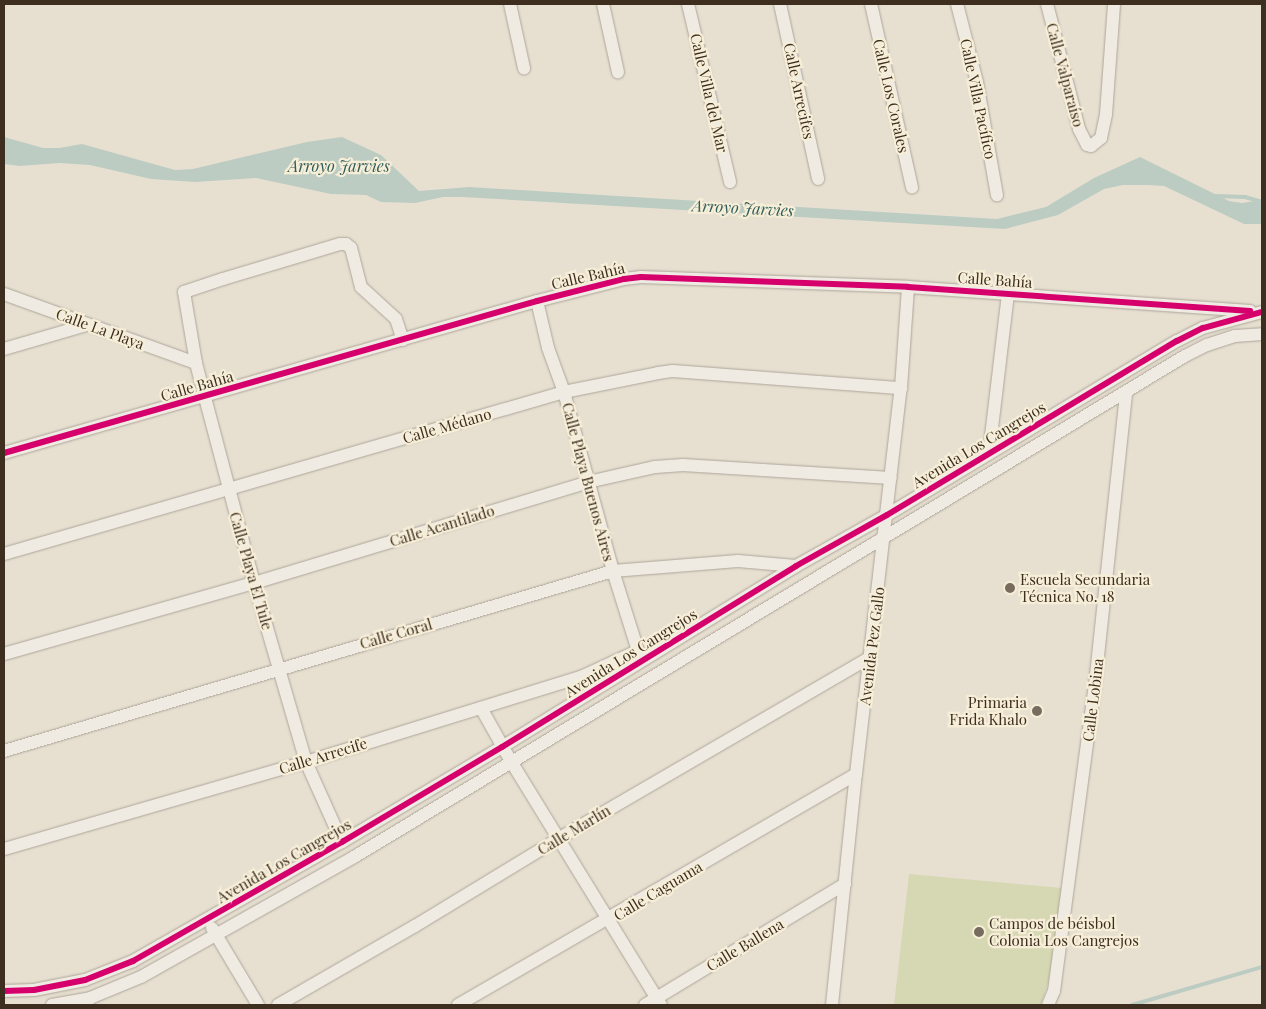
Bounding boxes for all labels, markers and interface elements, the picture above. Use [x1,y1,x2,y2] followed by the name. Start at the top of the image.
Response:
[1042,21,1088,129] street label: Calle Valparaíso
[686,31,732,155] street label: Calle Villa del Mar
[869,37,913,155] street label: Calle Los Corales
[956,37,1000,161] street label: Calle Villa Pacífico
[780,41,818,141] street label: Calle Arrecifes
[288,156,390,176] water label: Arroyo Jarvies
[692,196,794,220] water label: Arroyo Jarvies
[549,259,627,293] street label: Calle Bahía
[957,268,1033,292] street label: Calle Bahía
[53,305,147,353] street label: Calle La Playa
[158,367,236,405] street label: Calle Bahía
[909,398,1049,492] street label: Avenida Los Cangrejos
[558,400,618,564] street label: Calle Playa Buenos Aires
[401,405,493,447] street label: Calle Médano
[387,501,497,551] street label: Calle Acantilado
[225,510,277,632] street label: Calle Playa El Tule
[1020,570,1150,605] place label: Escuela Secundaria Técnica No. 18
[1004,582,1016,594] marker: Escuela Secundaria Técnica No. 18
[856,586,888,706] street label: Avenida Pez Gallo
[562,605,700,701] street label: Avenida Los Cangrejos
[358,615,434,653] street label: Calle Coral
[1079,657,1107,743] street label: Calle Lobina
[949,693,1027,728] place label: Primaria Frida Khalo
[1031,705,1043,717] marker: Primaria Frida Khalo
[277,734,369,778] street label: Calle Arrecife
[534,801,614,859] street label: Calle Marlín
[214,815,354,907] street label: Avenida Los Cangrejos
[610,857,706,925] street label: Calle Caguama
[989,914,1139,949] place label: Campos de béisbol Colonia Los Cangrejos
[703,915,787,975] street label: Calle Ballena
[973,926,985,938] marker: Campos de béisbol Colonia Los Cangrejos

